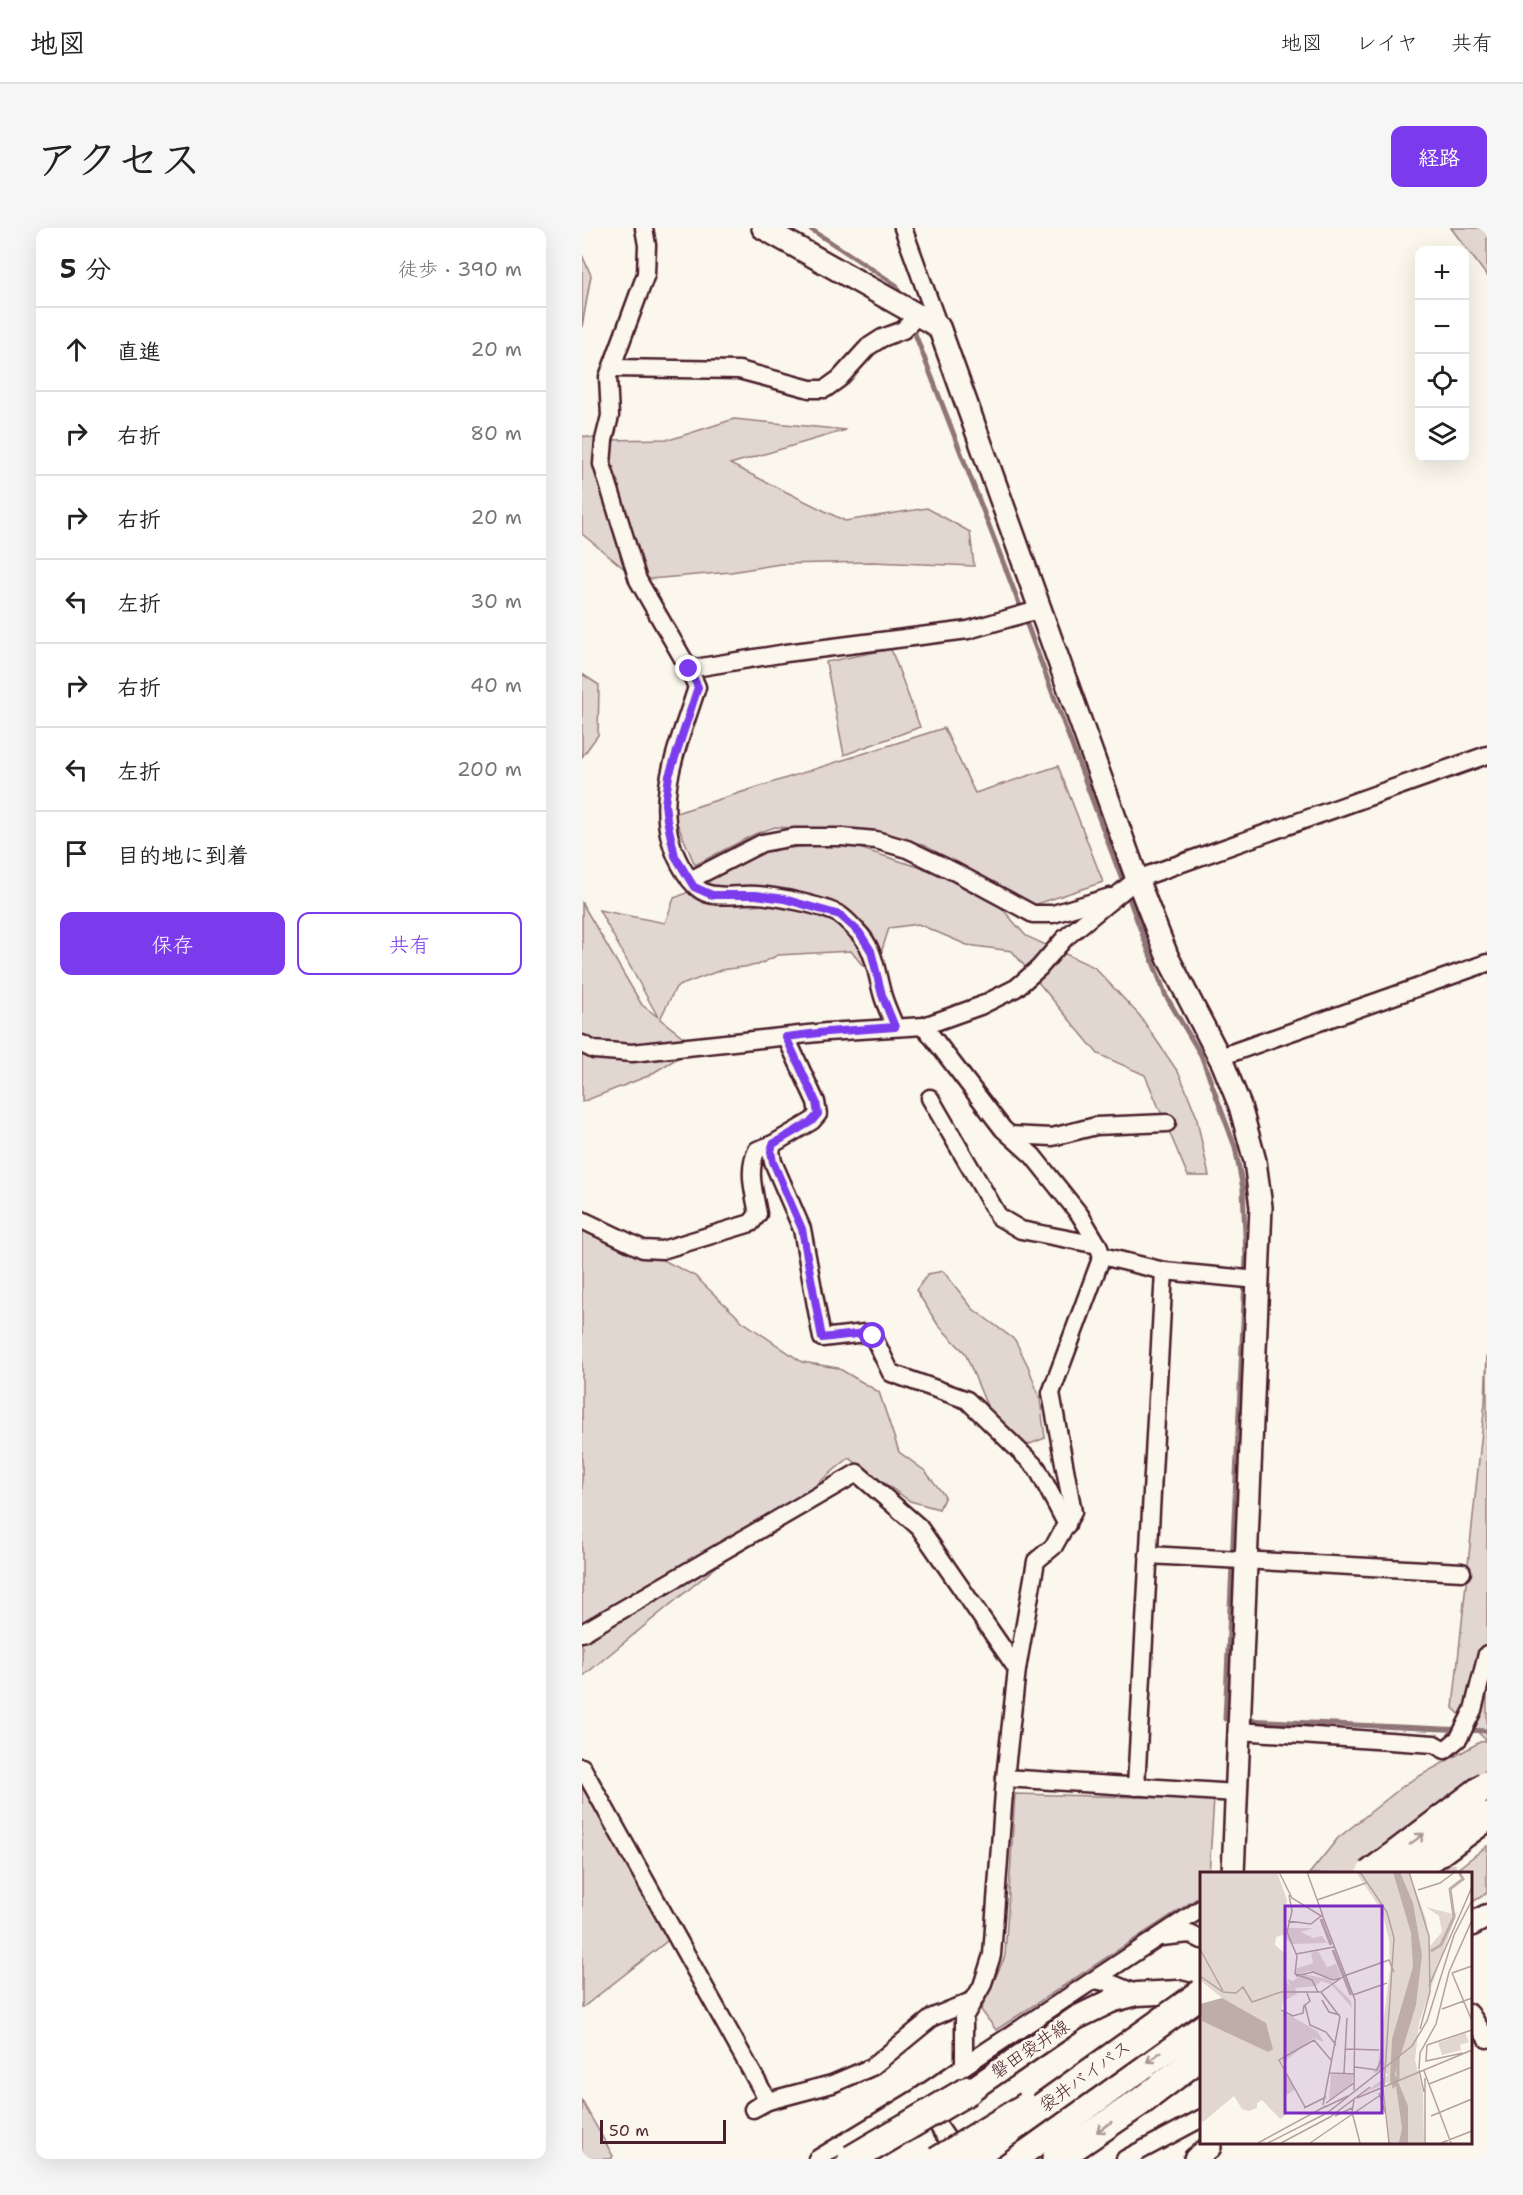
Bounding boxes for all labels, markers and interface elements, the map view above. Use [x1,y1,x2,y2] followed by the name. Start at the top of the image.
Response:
[30,24,86,62] text: 地図
[1281,29,1323,57] text: 地図
[1356,29,1418,57] text: レイヤ
[1451,29,1493,57] text: 共有
[1391,126,1487,187] button: 経路
[36,131,201,187] text: アクセス
[1415,246,1469,462] map controls
[1415,246,1469,300] button: +
[60,251,111,286] text: 5 分
[398,256,522,282] text: 徒歩 · 390 m
[1415,300,1469,354] button: −
[60,333,93,366] icon: ahead
[471,336,522,362] text: 20 m
[117,337,161,366] text: 直進
[1415,354,1469,408] button: locate
[1415,408,1469,462] button: layers
[60,417,93,450] icon: right
[470,420,522,446] text: 80 m
[117,421,161,450] text: 右折
[60,501,93,534] icon: right
[471,504,522,530] text: 20 m
[117,505,161,534] text: 右折
[60,585,93,618] icon: left
[470,588,522,614] text: 30 m
[117,589,161,618] text: 左折
[675,655,701,681] route end
[60,669,93,702] icon: right
[470,672,522,698] text: 40 m
[117,673,161,702] text: 右折
[60,753,93,786] icon: left
[457,756,522,782] text: 200 m
[117,757,161,786] text: 左折
[60,837,93,870] icon: arrive
[117,841,249,870] text: 目的地に到着
[60,912,285,975] button: 保存
[297,912,522,975] button: 共有
[859,1322,885,1348] route start
[1408,1832,1424,1845] one-way arrow
[1200,1872,1472,2144] inset map
[986,2014,1074,2084] street label: 磐田袋井線
[1034,2035,1136,2117] street label: 袋井バイパス
[1147,2051,1163,2063] one-way arrow
[600,2117,726,2144] scale bar
[609,2120,649,2141] text: 50 m
[1096,2120,1113,2133] one-way arrow

